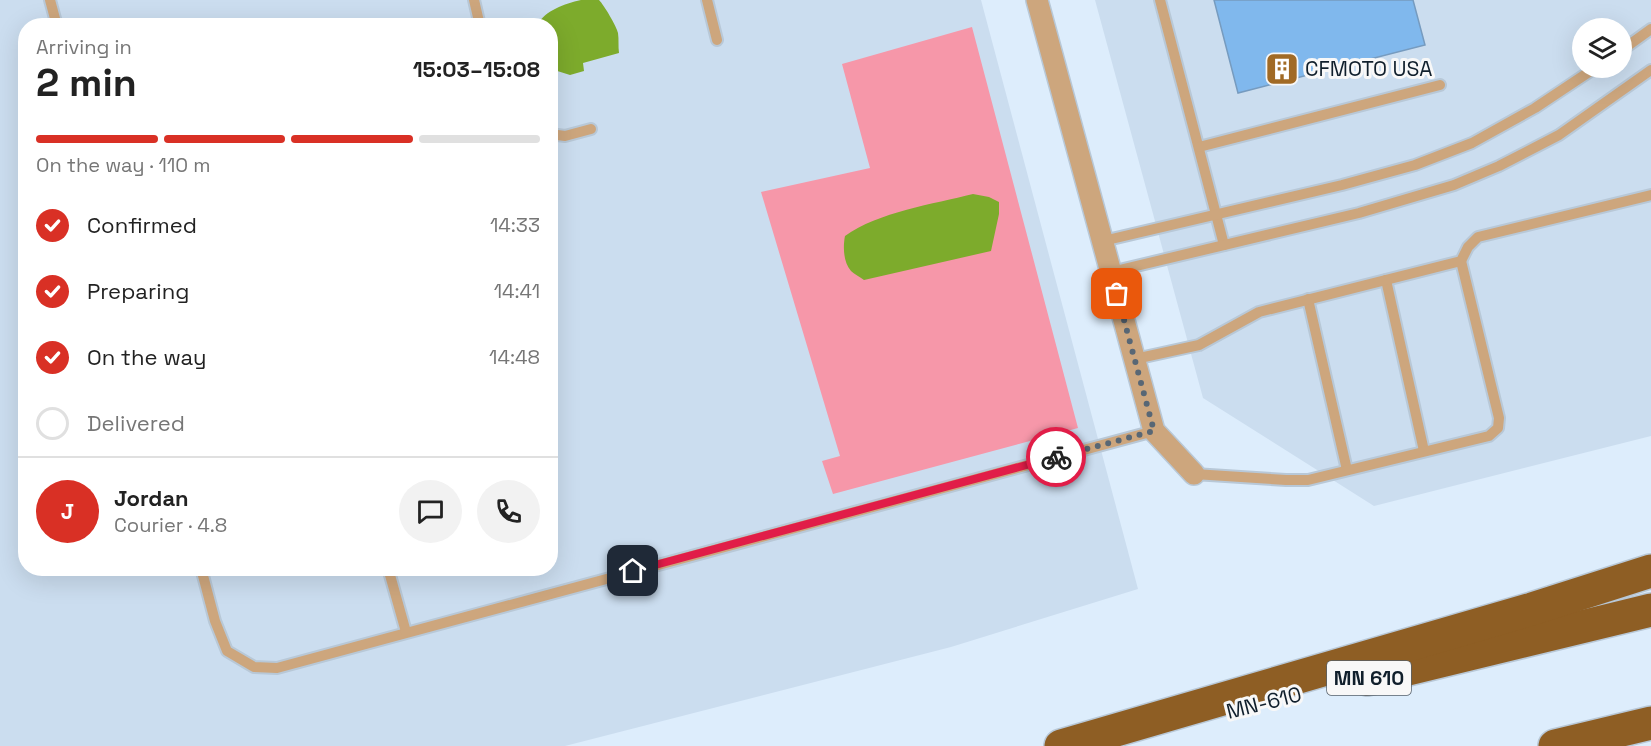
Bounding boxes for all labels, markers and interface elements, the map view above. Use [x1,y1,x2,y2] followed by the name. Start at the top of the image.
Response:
[1572,18,1632,78] map controls
[1572,18,1632,78] button: layers
[36,34,132,60] text: Arriving in
[1264,51,1300,87] building icon: CFMOTO USA
[413,55,540,83] text: 15:03–15:08
[1305,55,1433,82] place label: CFMOTO USA
[36,58,137,107] text: 2 min
[36,152,210,178] text: On the way · 110 m
[36,209,69,242] icon: check
[87,211,197,239] text: Confirmed
[490,212,540,238] text: 14:33
[1091,268,1142,319] pin
[36,275,69,308] icon: check
[87,277,189,305] text: Preparing
[1100,277,1133,310] icon: bag
[494,278,540,304] text: 14:41
[36,341,69,374] icon: check
[87,343,206,371] text: On the way
[489,344,540,370] text: 14:48
[87,409,185,437] text: Delivered
[1026,427,1086,487] courier
[1040,441,1073,474] icon: bike
[399,480,462,543] button: chat
[477,480,540,543] button: phone
[114,484,189,512] text: Jordan
[61,497,74,525] text: J
[114,512,227,538] text: Courier · 4.8
[607,545,658,596] pin
[616,554,649,587] icon: home
[1327,661,1411,695] road number: MN 610
[1223,680,1304,725] street label: MN-610

